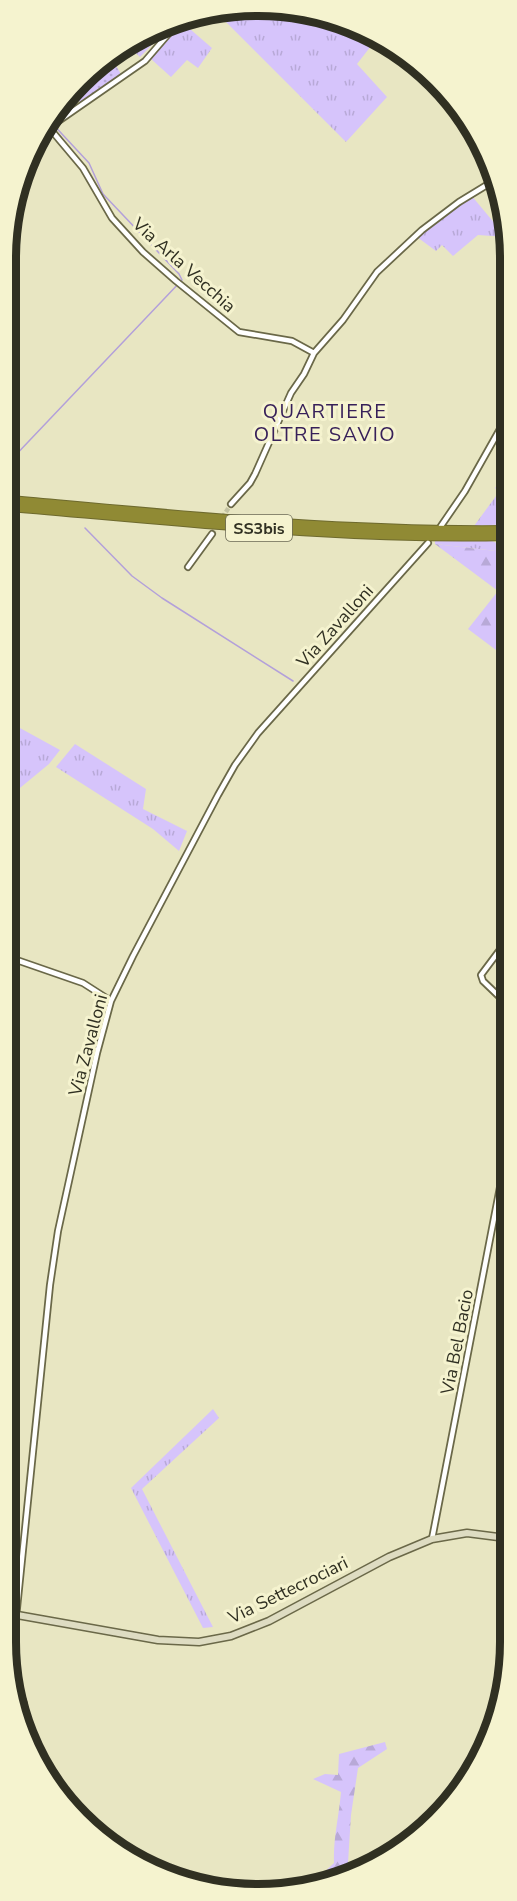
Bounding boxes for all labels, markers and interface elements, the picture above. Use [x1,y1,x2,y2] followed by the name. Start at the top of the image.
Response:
[126,212,241,318] street label: Via Arla Vecchia
[254,398,396,448] district label: QUARTIERE OLTRE SAVIO
[226,515,292,541] road number: SS3bis
[291,579,379,674] street label: Via Zavalloni
[63,992,113,1099] street label: Via Zavalloni
[435,1287,479,1398] street label: Via Bel Bacio
[223,1551,352,1630] street label: Via Settecrociari

